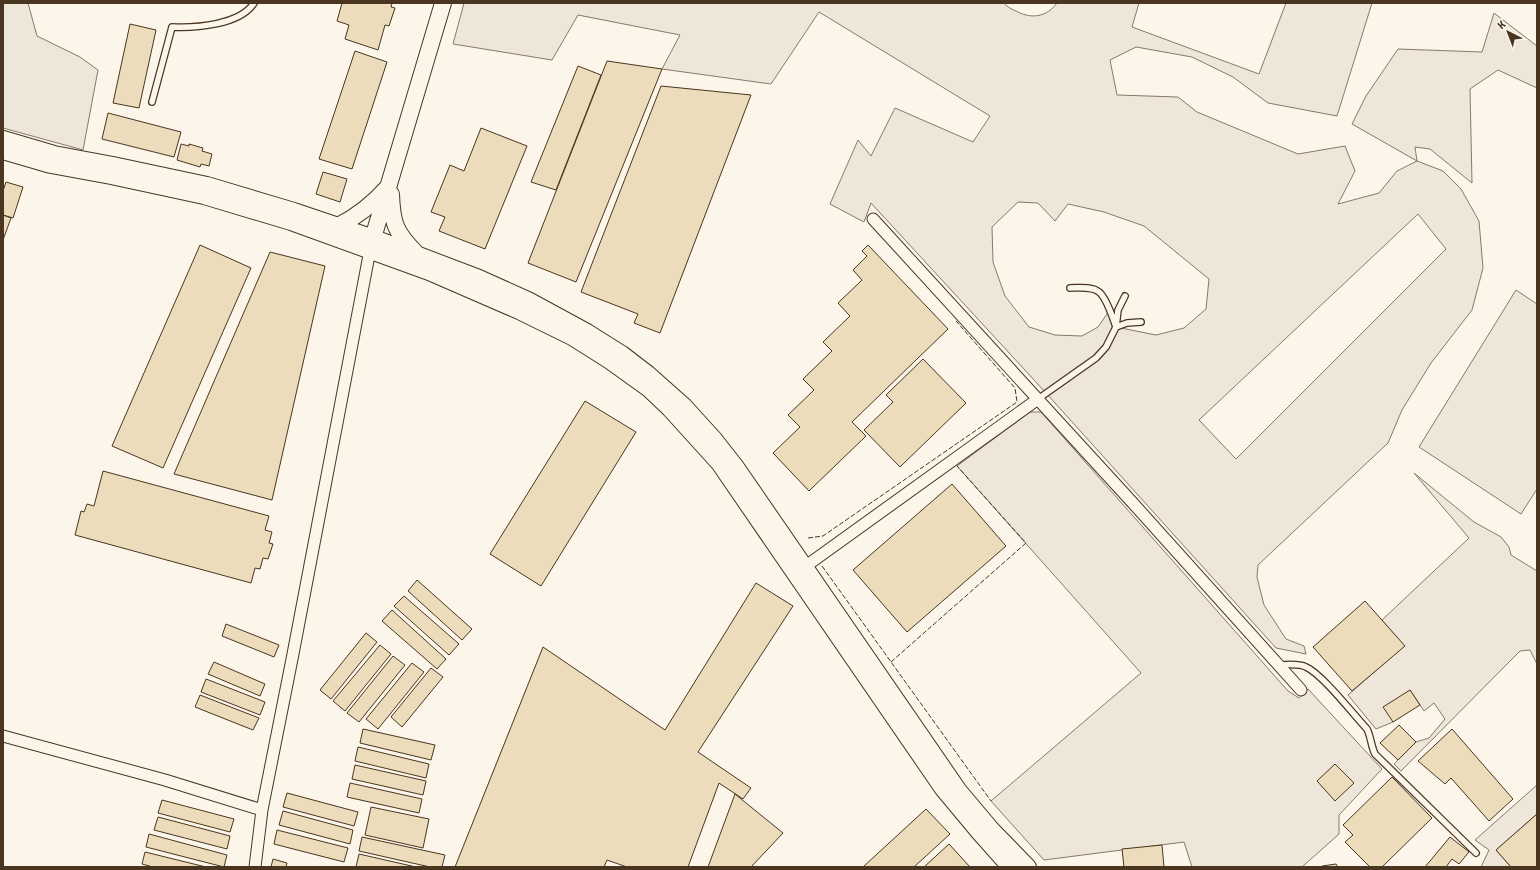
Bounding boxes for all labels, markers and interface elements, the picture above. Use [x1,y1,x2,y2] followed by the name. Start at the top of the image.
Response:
[1488,12,1528,52] north arrow
[1494,16,1509,33] text: K

